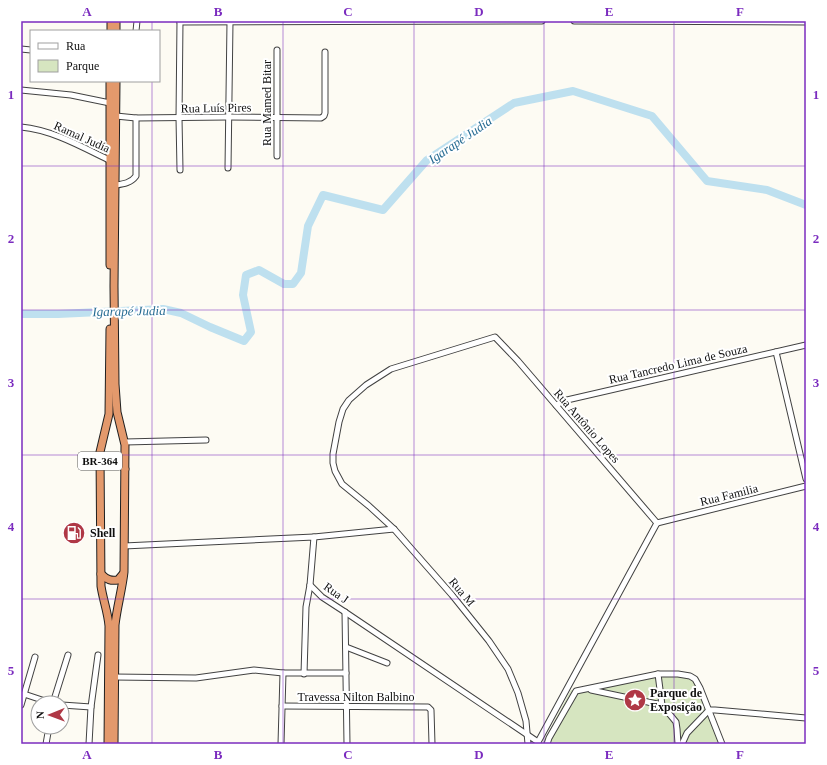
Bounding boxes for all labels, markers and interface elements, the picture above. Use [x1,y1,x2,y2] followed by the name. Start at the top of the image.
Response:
[82,4,92,19] text: A
[214,4,223,19] text: B
[343,4,353,19] text: C
[474,4,484,19] text: D
[605,4,613,19] text: E
[736,4,744,19] text: F
[30,30,160,82] legend
[66,39,86,53] text: Rua
[66,59,99,73] text: Parque
[260,60,274,146] street label: Rua Mamed Bitar
[8,87,14,102] text: 1
[813,87,819,102] text: 1
[181,100,252,116] street label: Rua Luís Pires
[425,113,495,167] water label: Igarapé Judia
[52,118,113,156] street label: Ramal Judia
[8,231,14,246] text: 2
[813,231,819,246] text: 2
[91,303,166,319] water label: Igarapé Judia
[607,341,749,387] street label: Rua Tancredo Lima de Souza
[8,375,15,390] text: 3
[813,375,820,390] text: 3
[551,386,623,466] street label: Rua Antônio Lopes
[78,452,122,470] road number: BR-364
[699,481,760,509] street label: Rua Familia
[8,519,15,534] text: 4
[813,519,820,534] text: 4
[61,520,87,546] fuel station icon: Shell
[90,526,116,540] place label: Shell
[446,575,478,609] street label: Rua M
[321,580,351,607] street label: Rua J
[8,663,15,678] text: 5
[813,663,820,678] text: 5
[650,686,703,714] place label: Parque de Exposição
[622,687,648,713] place icon: Parque de Exposição
[298,690,414,704] street label: Travessa Nilton Balbino
[30,695,70,735] north arrow
[34,711,46,719] text: N
[82,747,92,762] text: A
[214,747,223,762] text: B
[343,747,353,762] text: C
[474,747,484,762] text: D
[605,747,613,762] text: E
[736,747,744,762] text: F

